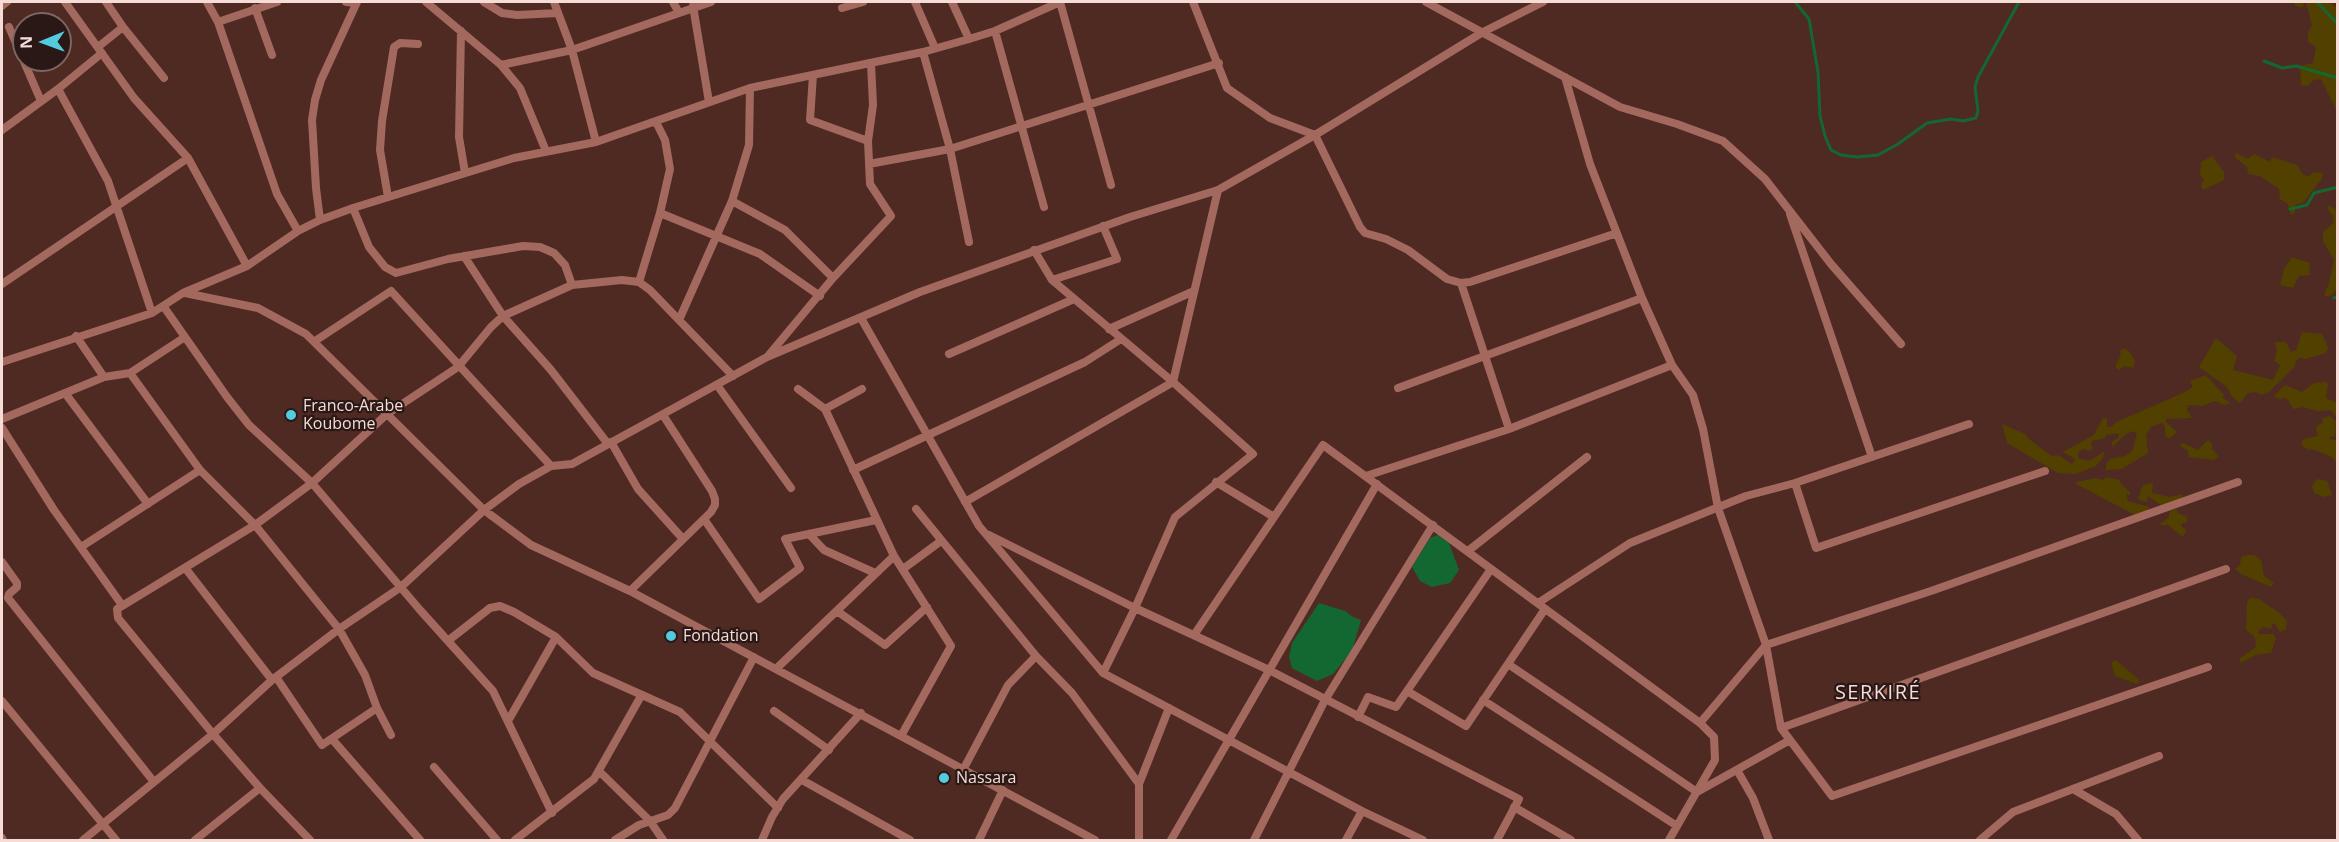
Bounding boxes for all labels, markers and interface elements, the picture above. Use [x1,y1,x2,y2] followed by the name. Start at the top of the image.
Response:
[12,12,72,72] north arrow
[15,36,37,49] text: N
[303,396,403,434] place label: Franco-Arabe Koubome
[284,408,298,422] marker: Franco-Arabe Koubome
[683,626,759,646] place label: Fondation
[664,629,678,643] marker: Fondation
[1835,681,1921,705] district label: SERKIRÉ
[956,768,1017,788] place label: Nassara
[937,771,951,785] marker: Nassara

